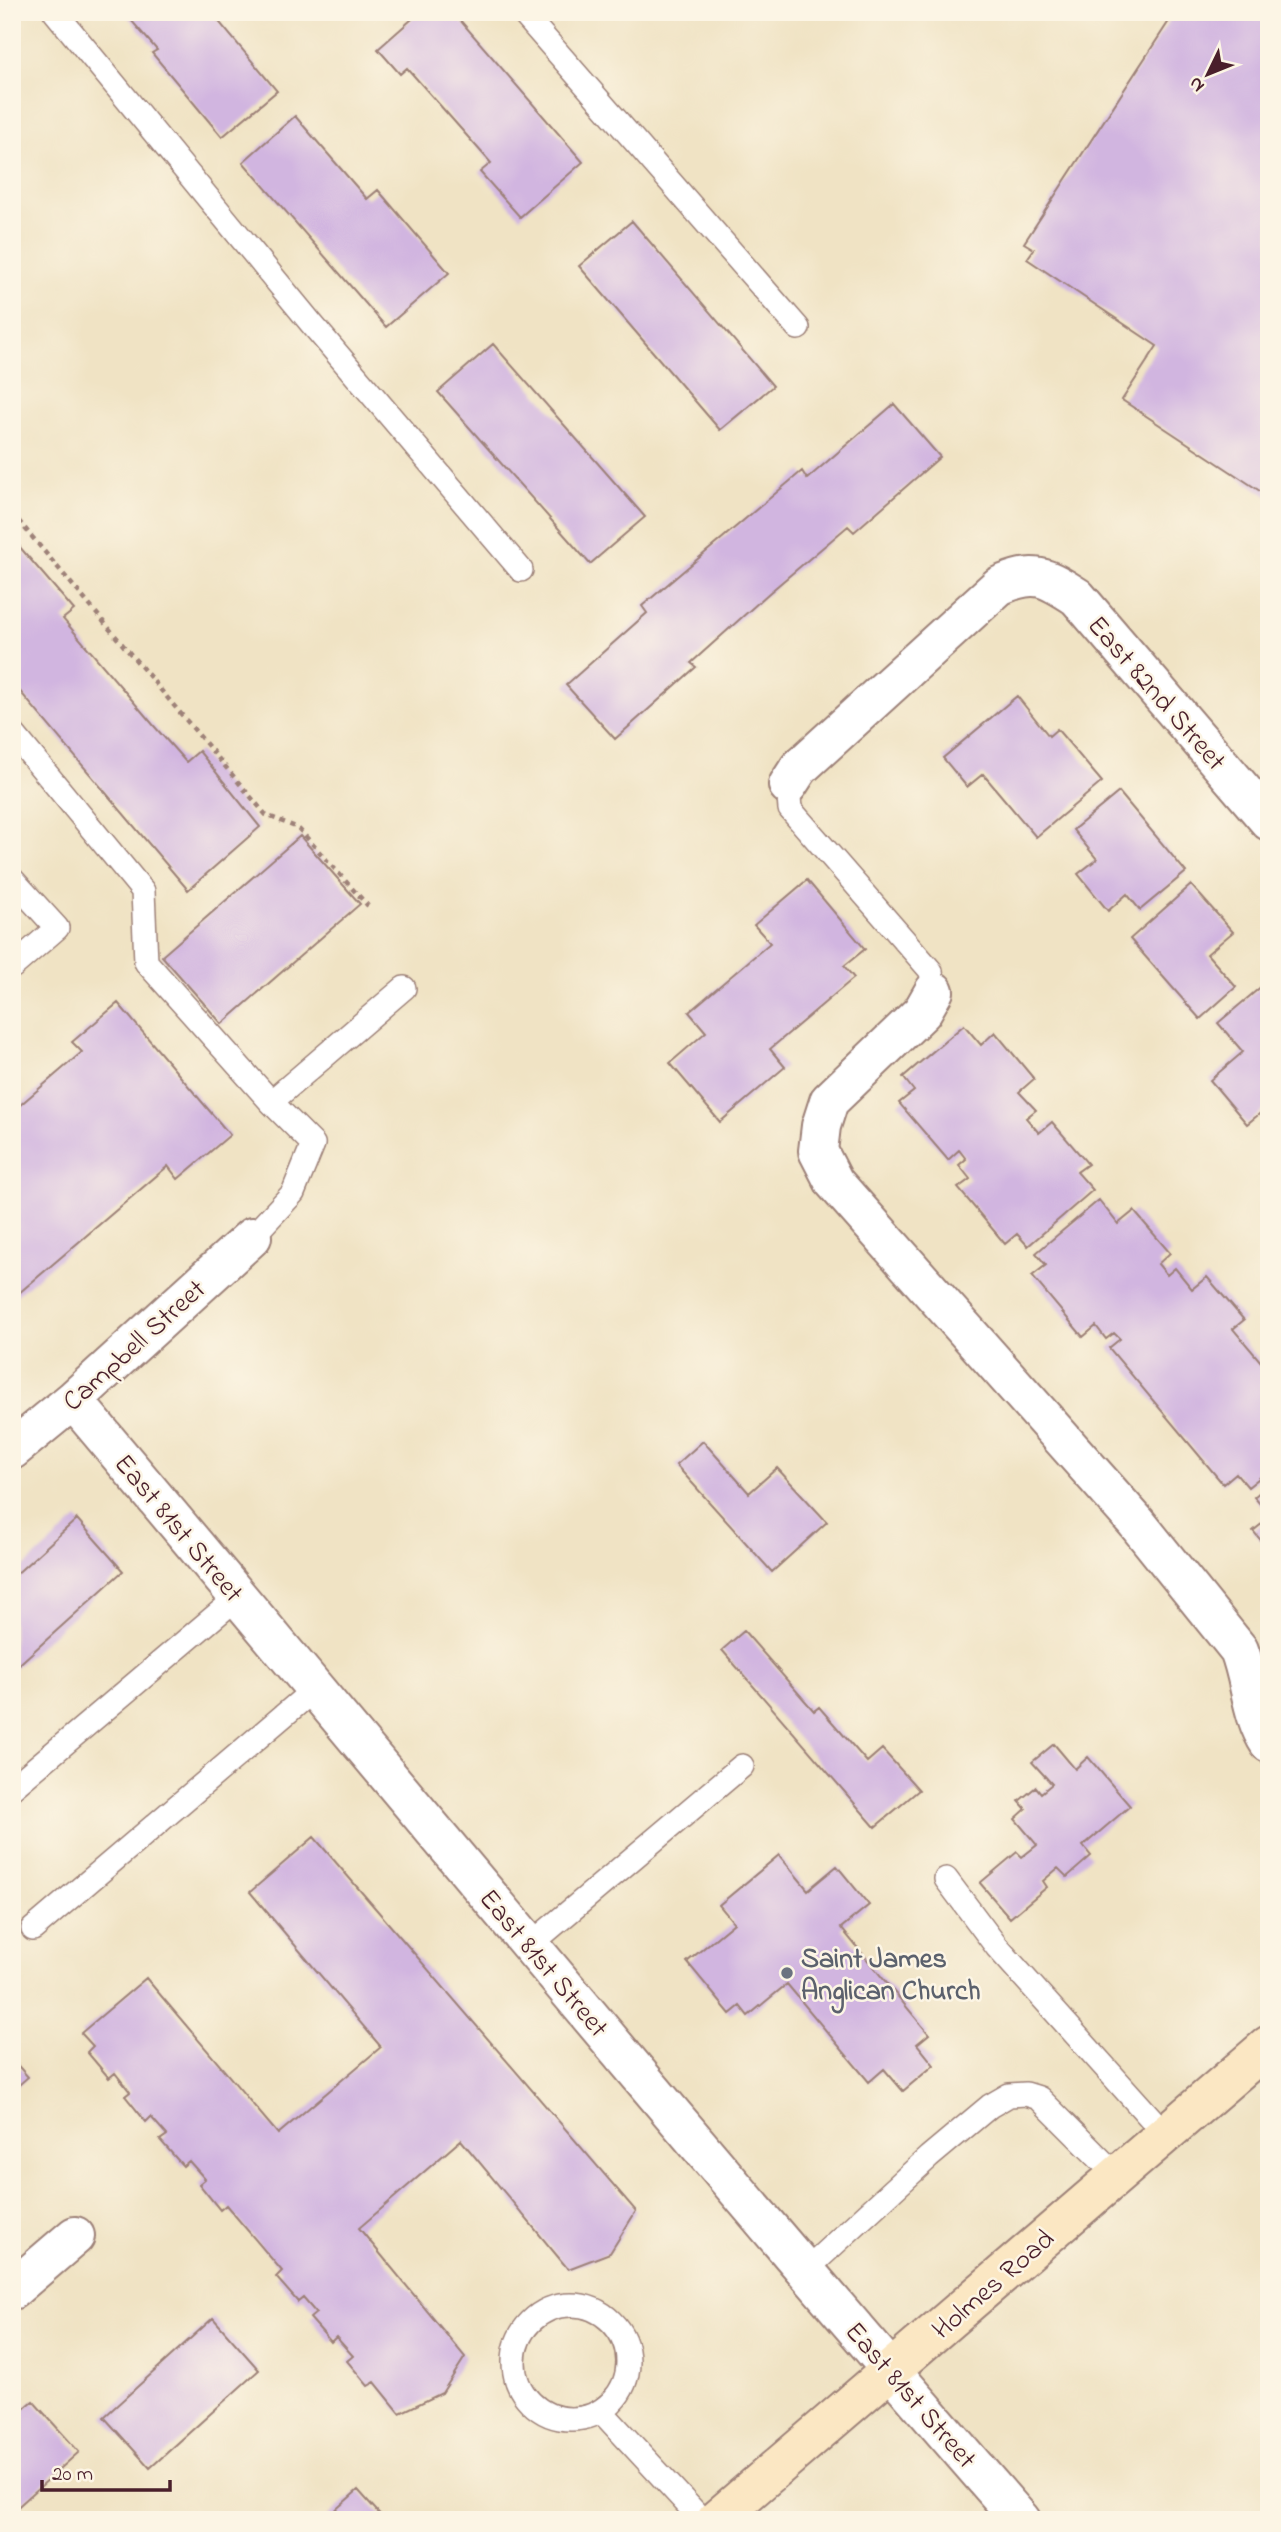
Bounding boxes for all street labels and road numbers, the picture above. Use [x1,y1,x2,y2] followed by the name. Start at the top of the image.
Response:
[1076,608,1235,781] street label: East 82nd Street
[54,1271,216,1422] street label: Campbell Street
[103,1446,252,1613] street label: East 81st Street
[468,1881,617,2048] street label: East 81st Street
[924,2220,1065,2351] street label: Holmes Road
[834,2314,985,2479] street label: East 81st Street

